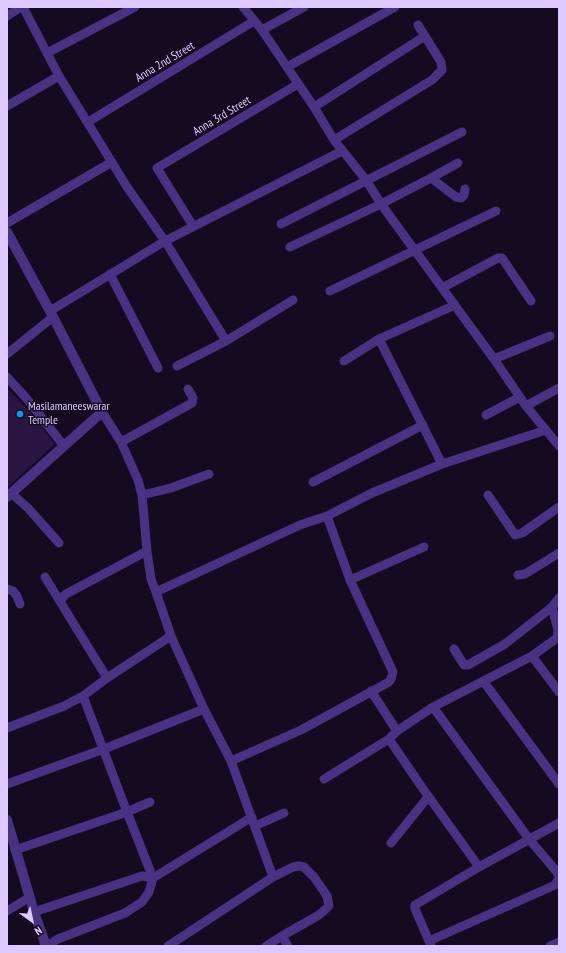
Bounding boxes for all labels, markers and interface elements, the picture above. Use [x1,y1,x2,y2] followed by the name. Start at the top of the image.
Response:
[133,39,197,85] street label: Anna 2nd Street
[191,93,253,139] street label: Anna 3rd Street
[28,400,110,428] place label: Masilamaneeswarar Temple
[15,409,25,419] marker: Masilamaneeswarar Temple
[12,901,52,941] north arrow
[32,924,45,939] text: N

